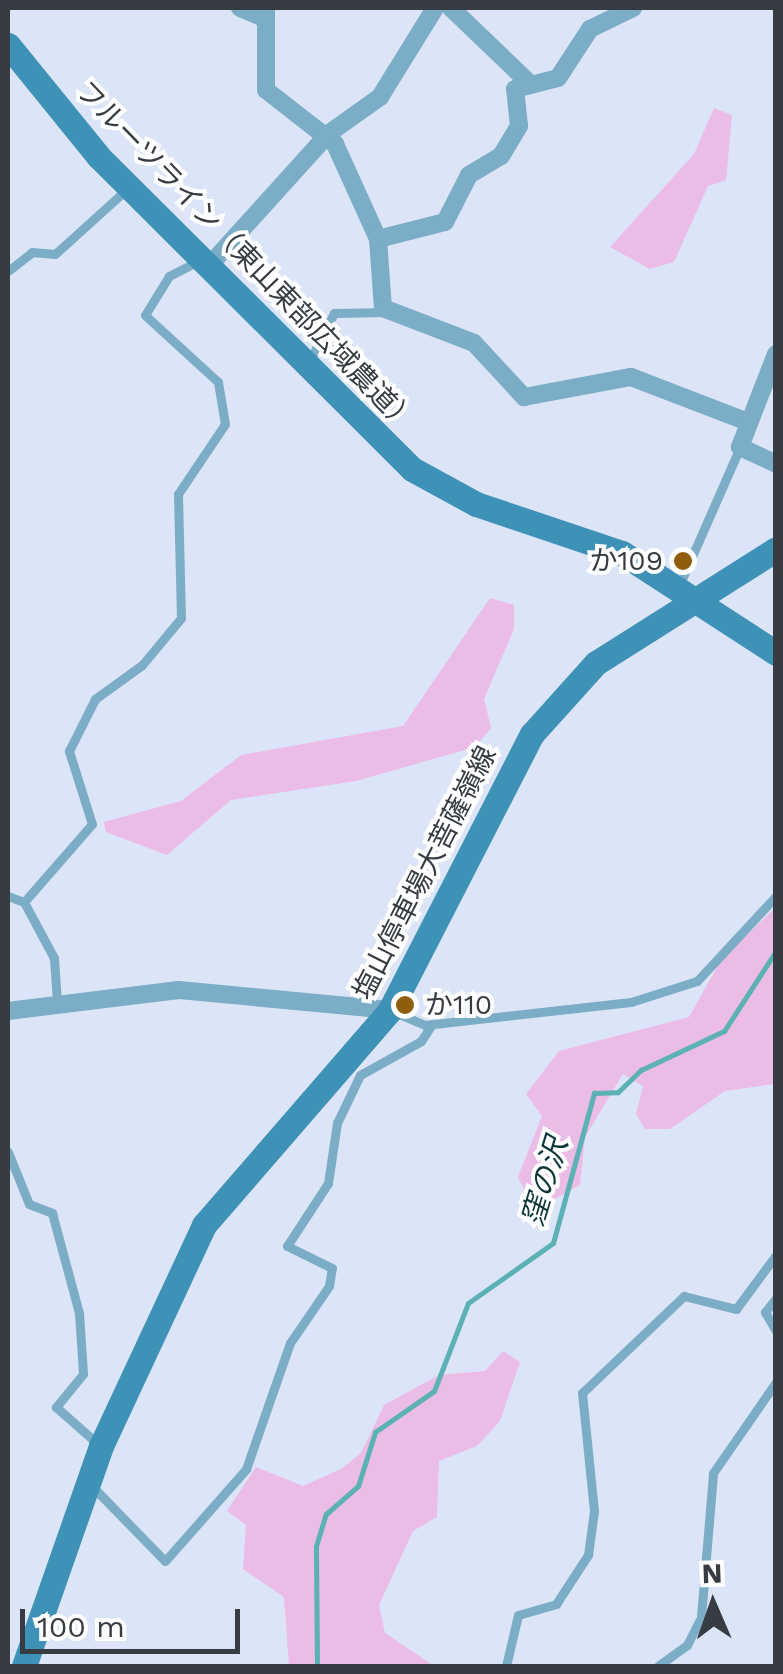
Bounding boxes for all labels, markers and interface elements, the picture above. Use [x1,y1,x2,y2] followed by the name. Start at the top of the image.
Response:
[69,74,423,440] street label: フルーツライン（東山東部広域農道）
[589,544,663,578] place label: か109
[672,550,694,572] marker: か109
[346,741,504,1005] street label: 塩山停車場大菩薩嶺線
[425,988,492,1022] place label: か110
[394,994,416,1016] marker: か110
[515,1134,575,1230] water label: 窪の沢
[663,1554,763,1654] north arrow
[701,1557,723,1590] text: N
[25,1589,245,1651] scale bar
[37,1609,125,1644] text: 100 m

